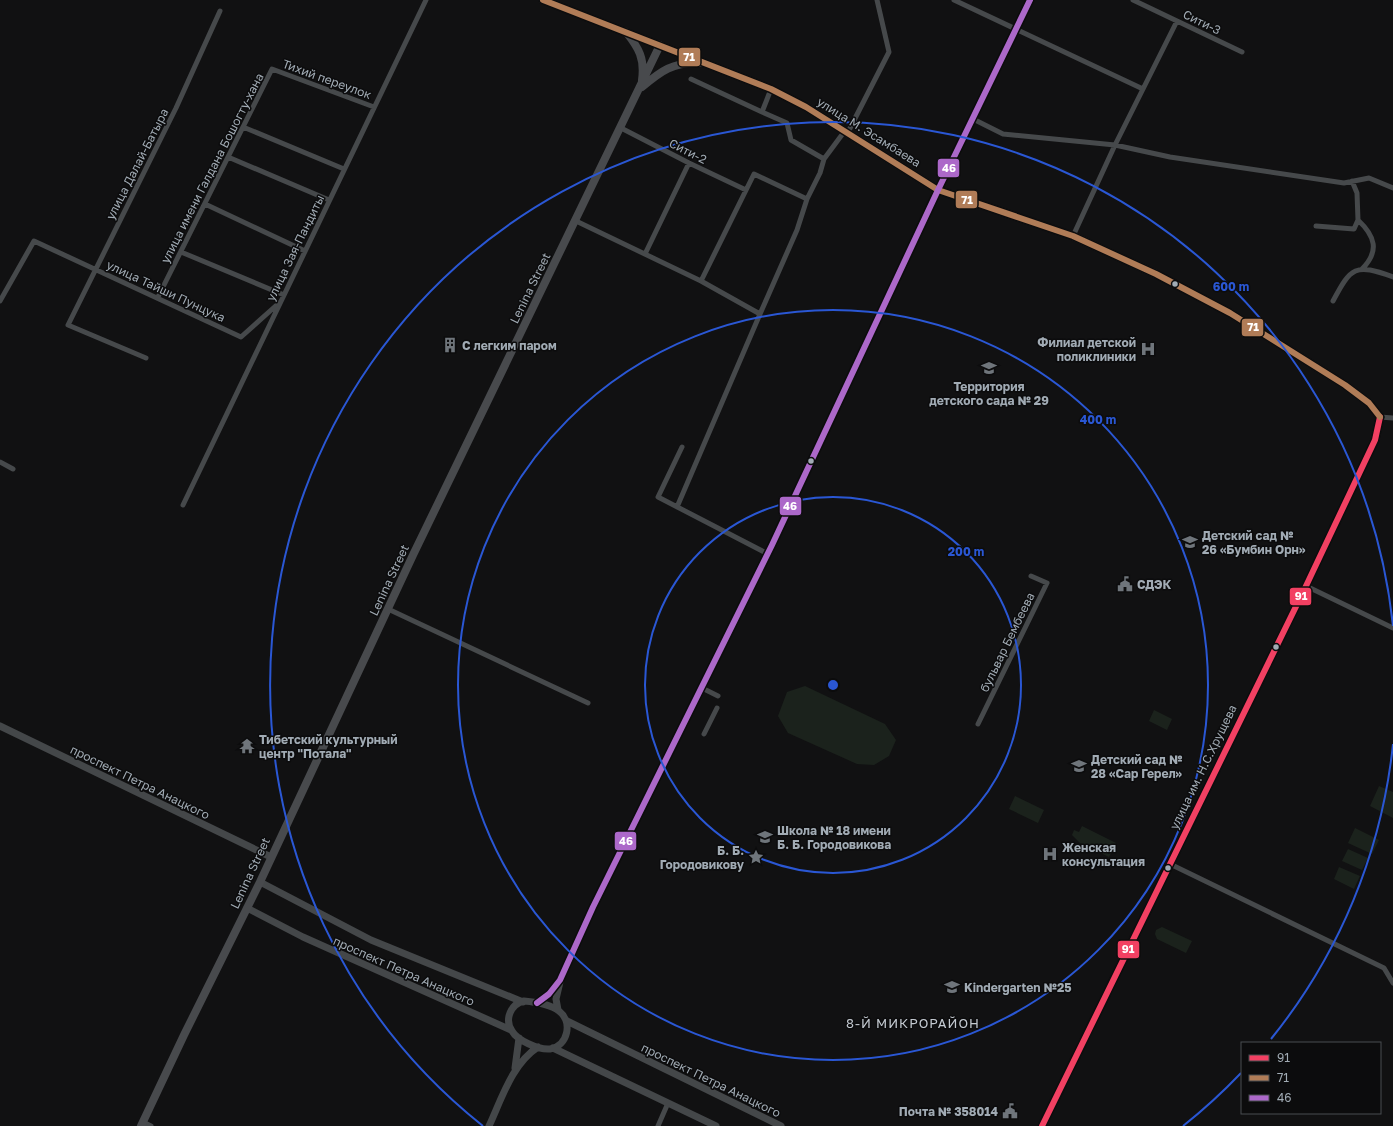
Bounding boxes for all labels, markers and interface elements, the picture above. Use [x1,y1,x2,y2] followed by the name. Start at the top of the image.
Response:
[1181,6,1223,38] street label: Сити-3
[678,47,701,67] line badge: 71
[683,50,695,63] text: 71
[280,56,374,102] street label: Тихий переулок
[157,70,267,266] street label: улица имени Галдана Бошогту-хана
[814,94,924,170] street label: улица М. Эсамбаева
[102,106,172,222] street label: улица Далай-Батыра
[667,135,709,167] street label: Сити-2
[937,158,960,178] line badge: 46
[942,161,956,174] text: 46
[955,190,978,209] line badge: 71
[263,192,327,304] street label: улица Зая-Пандиты
[961,193,973,206] text: 71
[506,250,554,326] street label: Lenina Street
[104,257,228,325] street label: улица Тайши Пунцука
[1170,279,1180,289] unlabelled marker
[1213,279,1249,294] text: 600 m
[1241,318,1264,337] line badge: 71
[1247,320,1259,333] text: 71
[1037,335,1136,364] place label: Филиал детской поликлиники
[441,336,459,354] building icon: С легким паром
[462,338,557,353] place label: С легким паром
[1139,340,1157,358] hospital icon: Филиал детской поликлиники
[980,359,998,377] school or university icon: Территория детского сада № 29
[929,379,1049,408] place label: Территория детского сада № 29
[1080,412,1116,427] text: 400 m
[806,456,816,466] unlabelled marker
[779,496,802,516] line badge: 46
[783,499,797,512] text: 46
[1202,528,1306,557] place label: Детский сад № 26 «Бумбин Орн»
[1181,533,1199,551] school or university icon: Детский сад № 26 «Бумбин Орн»
[366,542,412,618] street label: Lenina Street
[948,544,984,559] text: 200 m
[1116,575,1134,593] public building icon: СДЭК
[1137,577,1172,592] place label: СДЭК
[1289,587,1312,606] line badge: 91
[1295,589,1308,602] text: 91
[976,590,1038,694] street label: бульвар Бембеева
[1271,642,1281,652] unlabelled marker
[826,678,840,692] centre of rings
[1166,702,1240,832] street label: улица им. Н.С.Хрущева
[259,732,398,761] place label: Тибетский культурный центр "Потала"
[238,737,256,755] temple icon: Тибетский культурный центр "Потала"
[68,742,212,822] street label: проспект Петра Анацкого
[1091,752,1183,781] place label: Детский сад № 28 «Сар Герел»
[1070,757,1088,775] school or university icon: Детский сад № 28 «Сар Герел»
[777,823,891,852] place label: Школа № 18 имени Б. Б. Городовикова
[756,828,774,846] school or university icon: Школа № 18 имени Б. Б. Городовикова
[614,831,637,851] line badge: 46
[619,834,633,847] text: 46
[227,835,273,911] street label: Lenina Street
[1062,840,1145,869] place label: Женская консультация
[660,843,745,872] place label: Б. Б. Городовикову
[1041,845,1059,863] hospital icon: Женская консультация
[747,848,765,866] place icon: Б. Б. Городовикову
[1163,863,1173,873] unlabelled marker
[331,933,477,1009] street label: проспект Петра Анацкого
[1117,940,1140,959] line badge: 91
[1122,942,1135,955] text: 91
[943,978,961,996] school or university icon: Kindergarten №25
[964,980,1072,995] place label: Kindergarten №25
[846,1015,980,1031] district label: 8-Й МИКРОРАЙОН
[639,1040,783,1120] street label: проспект Петра Анацкого
[1241,1042,1381,1114] legend
[1277,1050,1290,1065] text: 91
[1277,1070,1289,1085] text: 71
[1277,1090,1292,1105] text: 46
[1001,1102,1019,1120] public building icon: Почта № 358014
[899,1104,998,1119] place label: Почта № 358014

